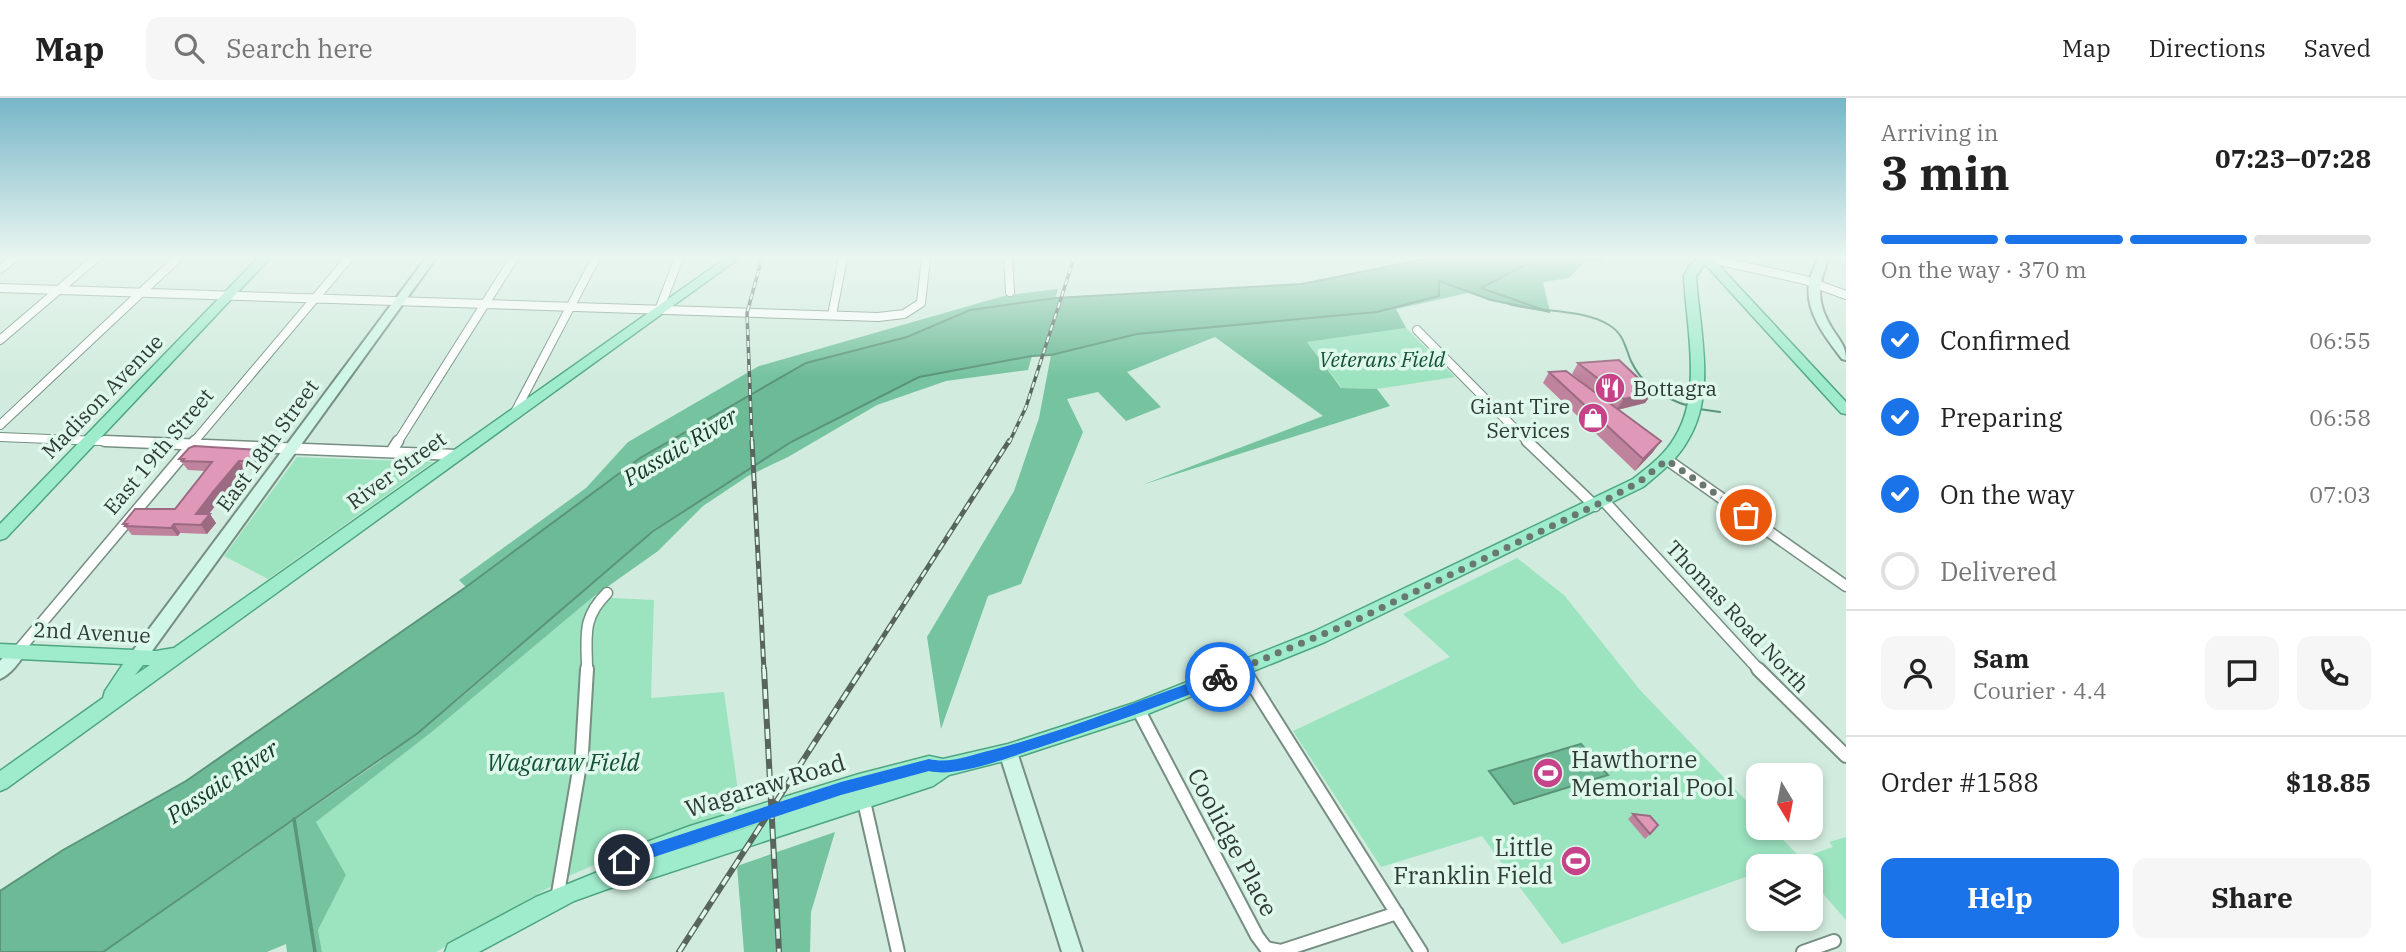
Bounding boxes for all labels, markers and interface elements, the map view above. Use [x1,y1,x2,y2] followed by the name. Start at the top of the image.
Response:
[146,17,636,80] search box
[35,27,104,70] text: Map
[170,29,208,67] icon: search
[226,31,373,65] text: Search here
[2062,32,2111,64] text: Map
[2149,32,2266,64] text: Directions
[2304,32,2371,64] text: Saved
[1881,117,1998,147] text: Arriving in
[2215,141,2371,175] text: 07:23–07:28
[1881,143,2010,203] text: 3 min
[1881,254,2087,284] text: On the way · 370 m
[1881,321,1919,359] icon: check
[1940,323,2071,357] text: Confirmed
[2309,325,2371,355] text: 06:55
[35,328,169,464] street label: Madison Avenue
[1319,345,1446,373] park label: Veterans Field
[1593,371,1627,405] restaurant icon: Bottagra
[210,373,324,517] street label: East 18th Street
[1633,374,1717,402] place label: Bottagra
[97,382,219,520] street label: East 19th Street
[1470,392,1570,444] place label: Giant Tire Services
[1881,398,1919,436] icon: check
[616,400,744,492] water label: Passaic River
[1940,400,2062,434] text: Preparing
[1576,401,1610,435] shop icon: Giant Tire Services
[2309,402,2371,432] text: 06:58
[341,425,451,515] street label: River Street
[1881,475,1919,513] icon: check
[1940,477,2074,511] text: On the way
[2309,479,2371,509] text: 07:03
[1716,485,1776,545] pin
[1727,496,1765,534] icon: bag
[1660,534,1816,698] street label: Thomas Road North
[1940,554,2057,588] text: Delivered
[33,615,151,649] street label: 2nd Avenue
[1881,636,1955,710] button: person
[2205,636,2279,710] button: chat
[2297,636,2371,710] button: phone
[1973,641,2029,675] text: Sam
[1185,642,1255,712] courier
[1201,658,1239,696] icon: bike
[1973,675,2107,705] text: Courier · 4.4
[159,732,284,830] water label: Passaic River
[1571,743,1734,803] place label: Hawthorne Memorial Pool
[681,745,849,825] street label: Wagaraw Road
[487,746,640,778] park label: Wagaraw Field
[1531,756,1565,790] sports icon: Hawthorne Memorial Pool
[1180,762,1286,922] street label: Coolidge Place
[1746,763,1824,840] north arrow
[1746,763,1823,931] map controls
[1881,765,2039,799] text: Order #1588
[2286,765,2371,799] text: $18.85
[594,830,654,890] pin
[1393,831,1553,891] place label: Little Franklin Field
[605,841,643,879] icon: home
[1559,844,1593,878] sports icon: Little Franklin Field
[1746,854,1823,931] button: layers
[1881,858,2119,938] button: Help
[2133,858,2371,938] button: Share

